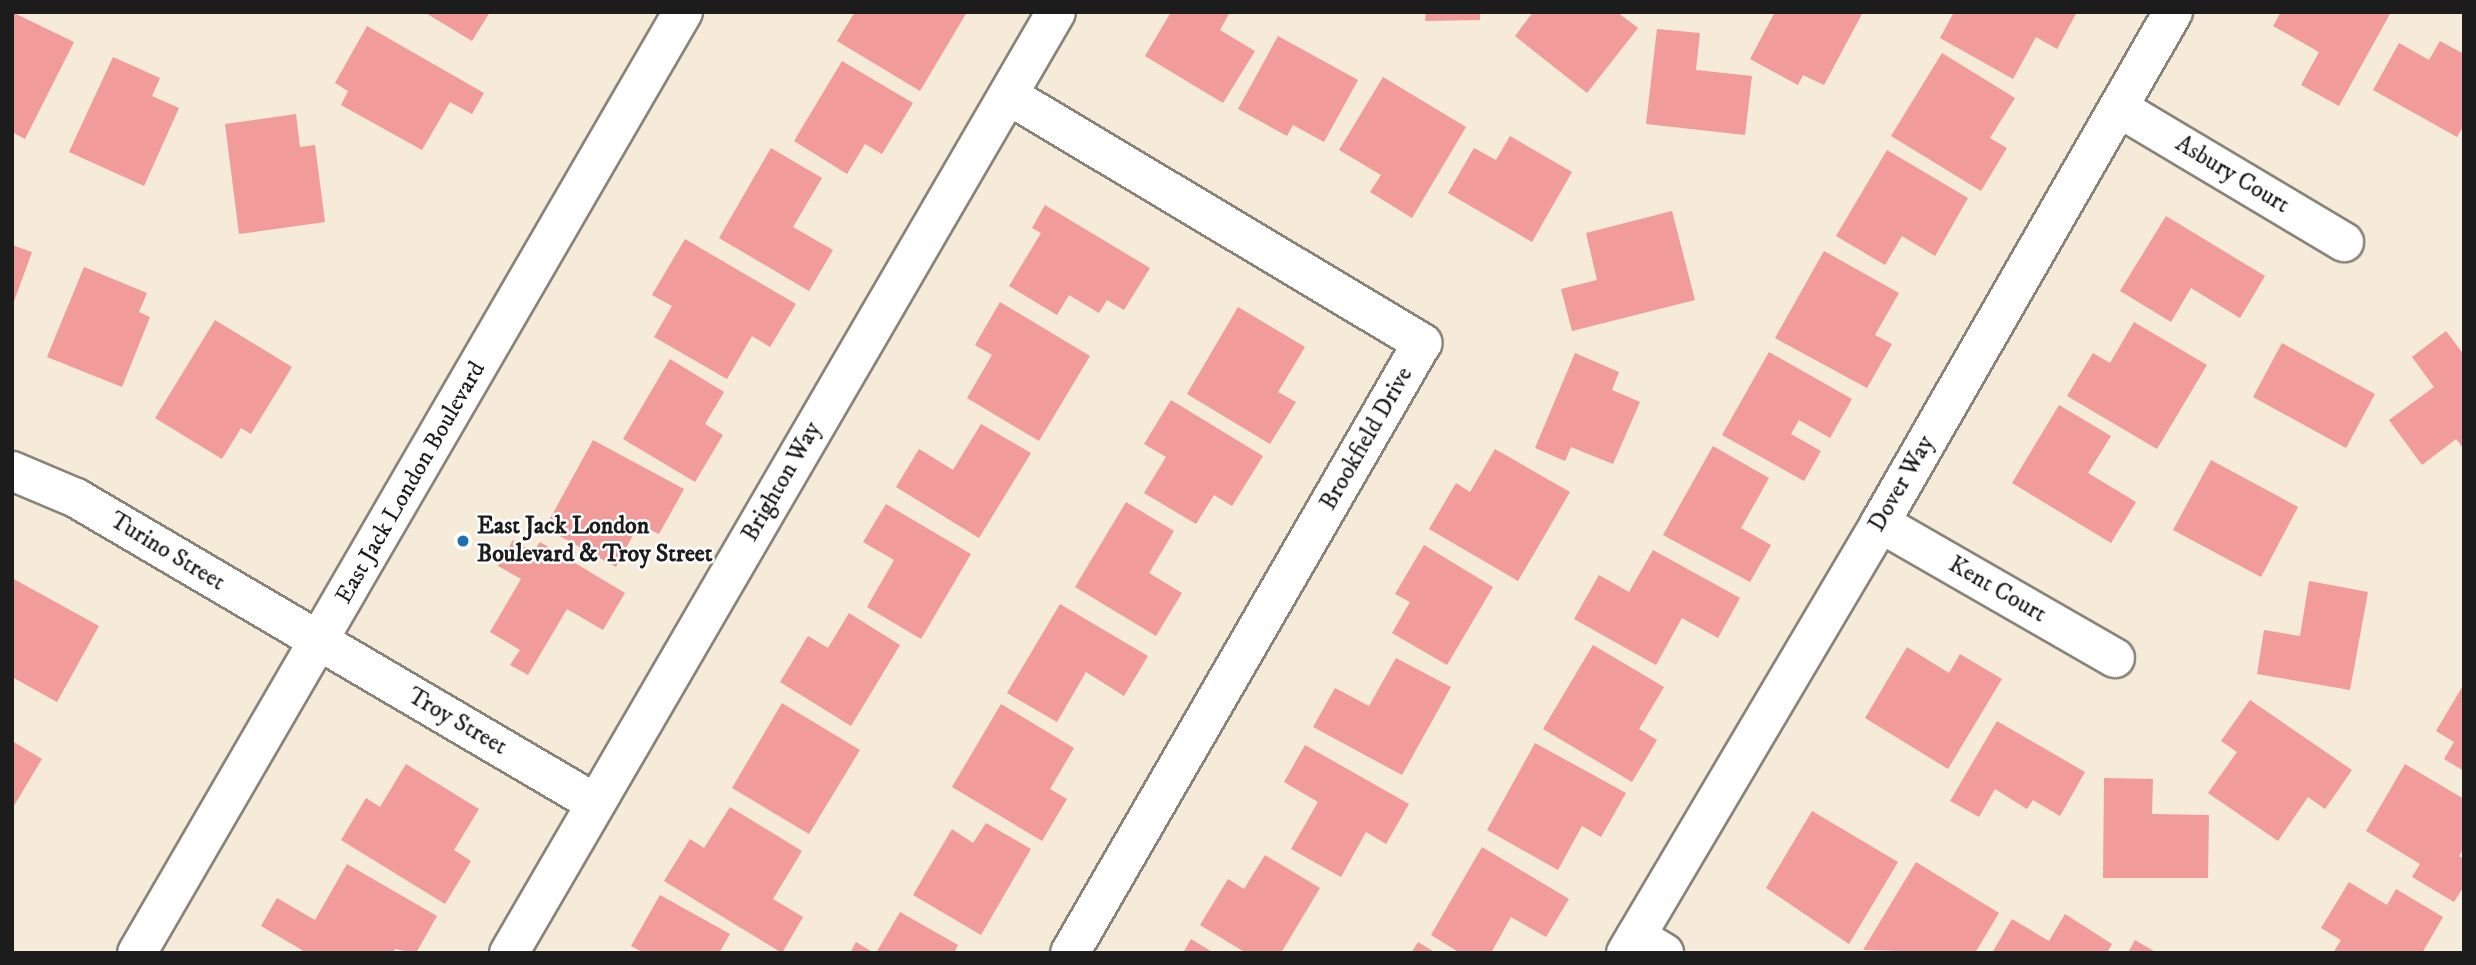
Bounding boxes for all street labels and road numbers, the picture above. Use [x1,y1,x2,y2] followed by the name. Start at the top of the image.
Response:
[2170,130,2294,220] street label: Asbury Court
[330,357,492,609] street label: East Jack London Boulevard
[1314,362,1420,516] street label: Brookfield Drive
[736,417,828,547] street label: Brighton Way
[1863,431,1941,537] street label: Dover Way
[104,506,230,598] street label: Turino Street
[1943,551,2051,629] street label: Kent Court
[402,682,512,762] street label: Troy Street

